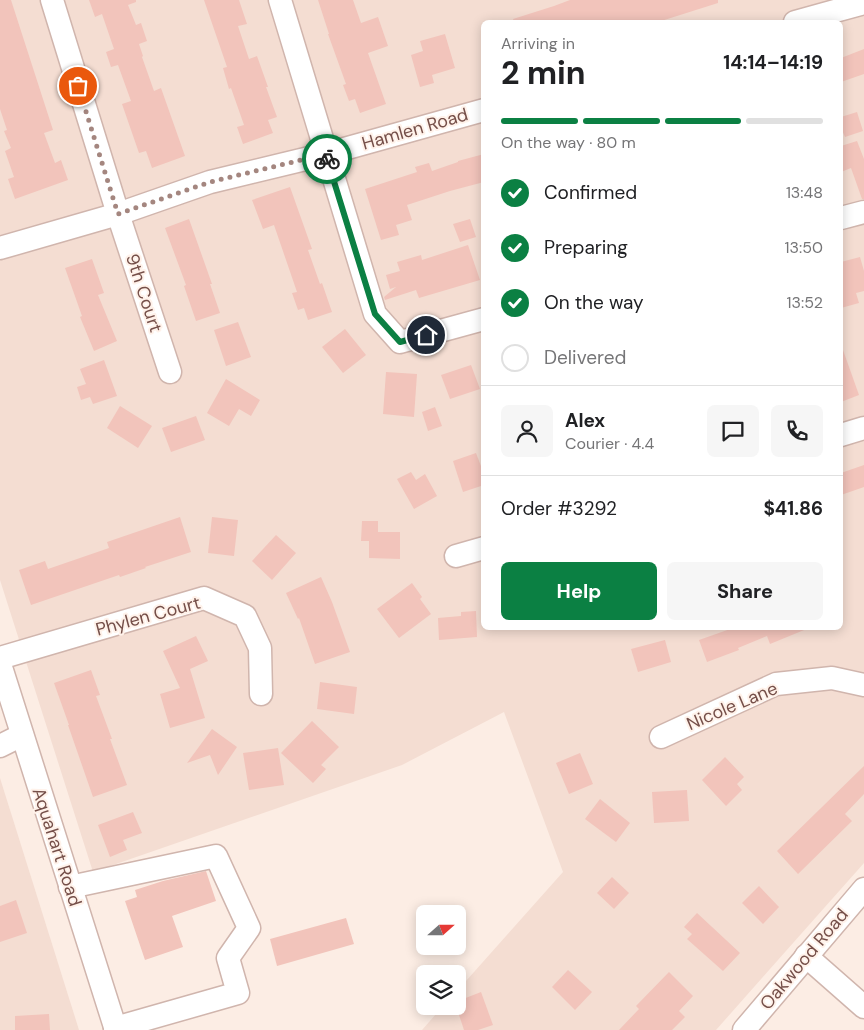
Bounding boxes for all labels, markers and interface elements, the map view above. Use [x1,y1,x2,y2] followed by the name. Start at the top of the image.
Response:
[501,33,575,54] text: Arriving in
[723,50,823,75] text: 14:14–14:19
[501,52,586,94] text: 2 min
[57,65,99,107] pin
[64,72,92,100] icon: bag
[359,102,471,156] street label: Hamlen Road
[501,132,636,153] text: On the way · 80 m
[302,134,352,184] courier
[313,145,341,173] icon: bike
[501,179,529,207] icon: check
[544,180,637,205] text: Confirmed
[786,182,823,203] text: 13:48
[501,234,529,262] icon: check
[544,235,628,260] text: Preparing
[785,237,823,258] text: 13:50
[120,251,168,335] street label: 9th Court
[501,289,529,317] icon: check
[544,290,644,315] text: On the way
[787,292,823,313] text: 13:52
[405,314,447,356] pin
[412,321,440,349] icon: home
[544,345,626,370] text: Delivered
[501,405,553,457] button: person
[707,405,759,457] button: chat
[771,405,823,457] button: phone
[565,408,605,433] text: Alex
[565,433,654,454] text: Courier · 4.4
[501,496,617,521] text: Order #3292
[763,496,823,521] text: $41.86
[501,562,657,620] button: Help
[667,562,823,620] button: Share
[93,590,203,642] street label: Phylen Court
[683,676,781,736] street label: Nicole Lane
[27,785,87,909] street label: Aquahart Road
[754,903,854,1015] street label: Oakwood Road
[416,905,466,955] north arrow
[416,905,466,1015] map controls
[416,965,466,1015] button: layers

